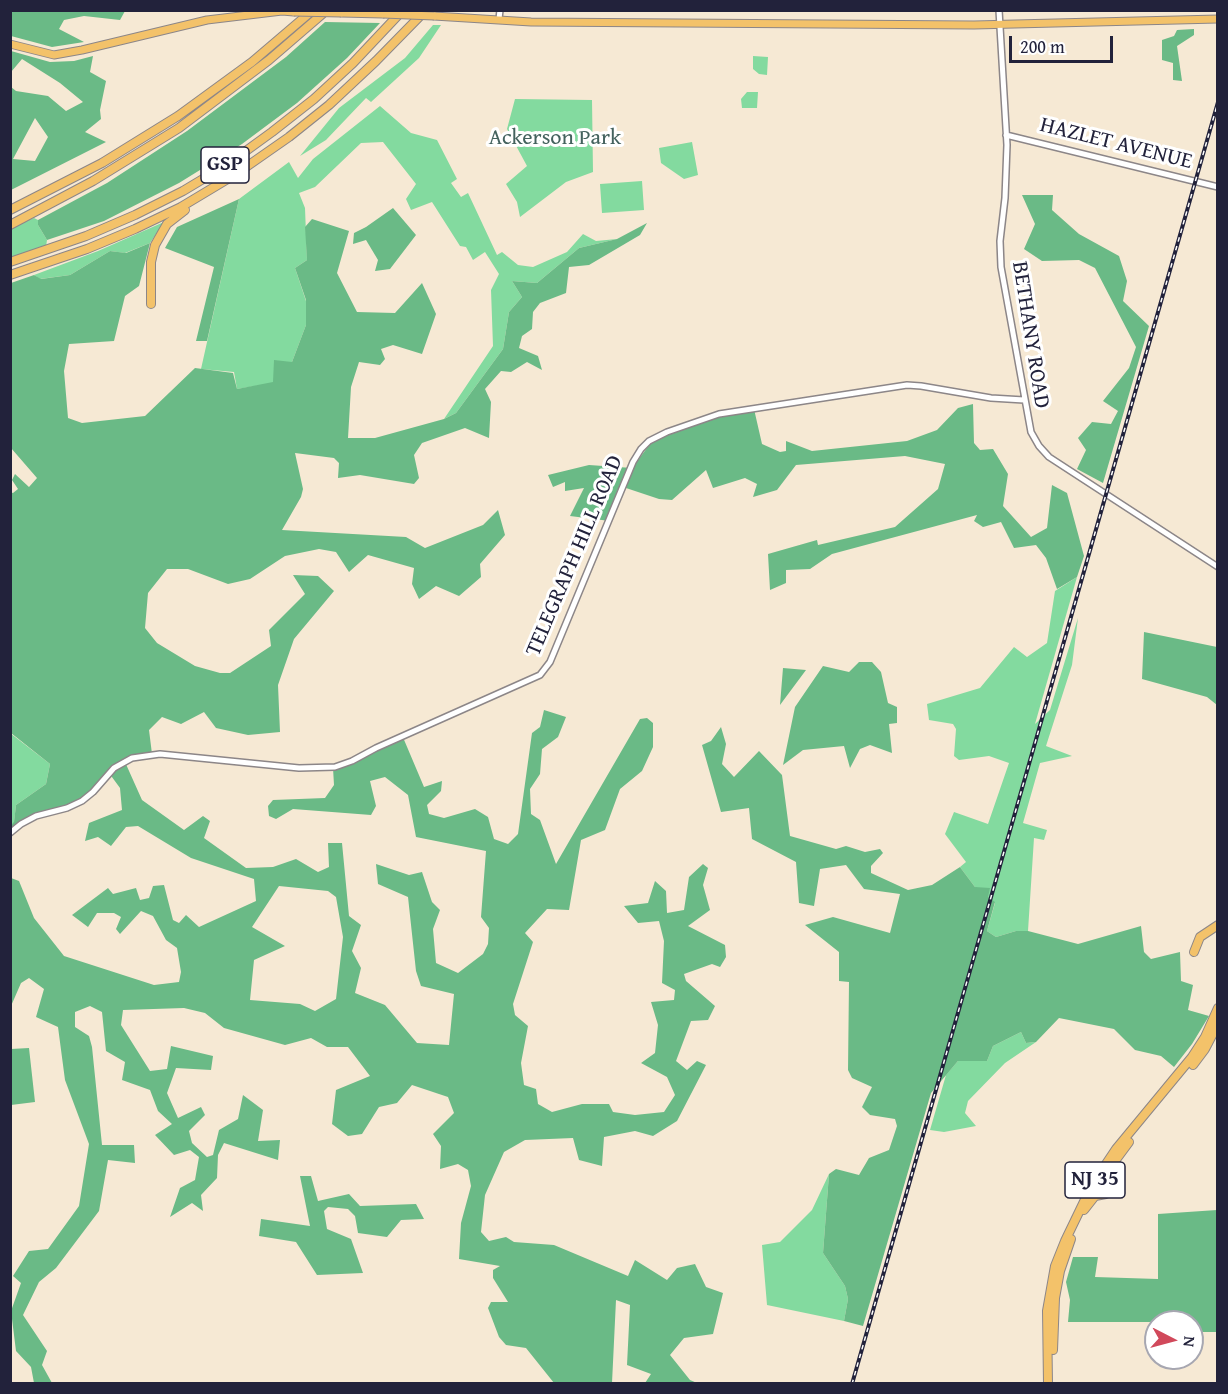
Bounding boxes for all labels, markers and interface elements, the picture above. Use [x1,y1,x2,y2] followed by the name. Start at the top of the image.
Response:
[1012,24,1116,62] scale bar
[1020,33,1065,60] text: 200 m
[1037,112,1195,176] street label: HAZLET AVENUE
[489,125,621,151] park label: Ackerson Park
[201,147,249,183] road number: GSP
[1005,260,1055,410] street label: BETHANY ROAD
[521,452,629,660] street label: TELEGRAPH HILL ROAD
[1065,1162,1125,1198] road number: NJ 35
[1144,1310,1204,1370] north arrow
[1177,1335,1202,1348] text: N

